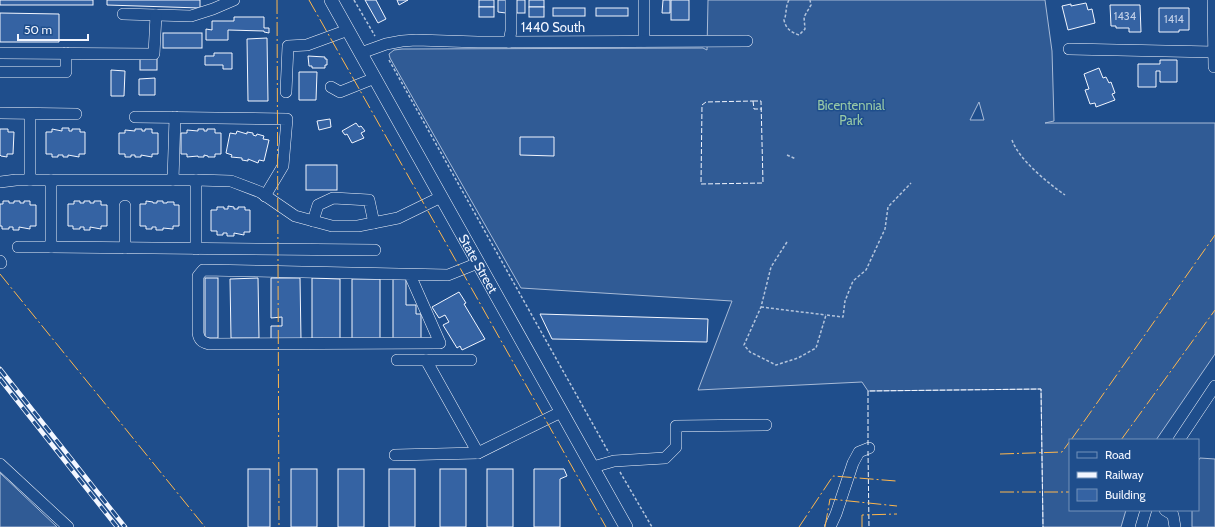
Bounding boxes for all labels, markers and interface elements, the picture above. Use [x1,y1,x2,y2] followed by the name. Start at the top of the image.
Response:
[1114,9,1137,23] house number: 1434
[1164,12,1185,26] house number: 1414
[18,16,88,42] scale bar
[521,19,585,35] street label: 1440 South
[24,22,52,37] text: 50 m
[817,97,885,128] park label: Bicentennial Park
[456,231,502,296] street label: State Street
[1069,439,1199,511] legend
[1105,447,1131,462] text: Road
[1105,467,1143,482] text: Railway
[1105,487,1147,502] text: Building

